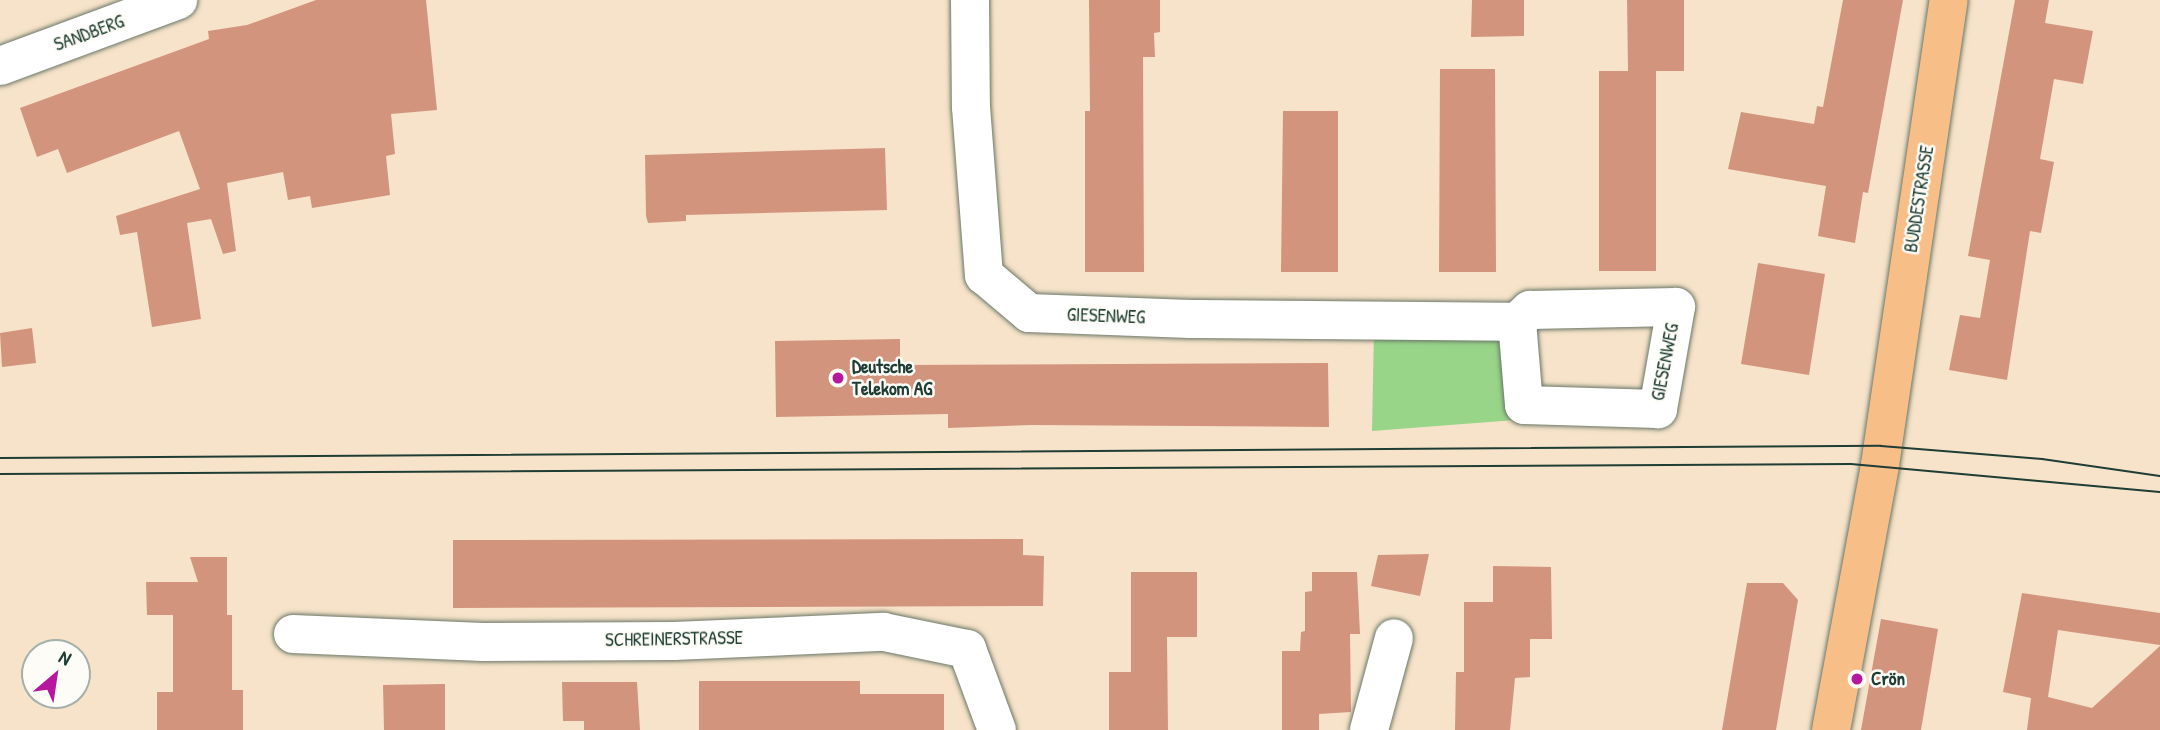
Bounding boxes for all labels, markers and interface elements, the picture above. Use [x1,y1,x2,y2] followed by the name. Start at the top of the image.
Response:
[51,10,127,56] street label: SANDBERG
[1899,144,1939,254] street label: BUDDESTRASSE
[1066,303,1146,329] street label: GIESENWEG
[1646,321,1684,403] street label: GIESENWEG
[852,356,932,400] place label: Deutsche Telekom AG
[830,370,846,386] marker: Deutsche Telekom AG
[605,626,743,652] street label: SCHREINERSTRASSE
[21,639,91,709] north arrow
[54,644,76,671] text: N
[1871,668,1905,690] place label: Crön
[1849,671,1865,687] marker: Crön

